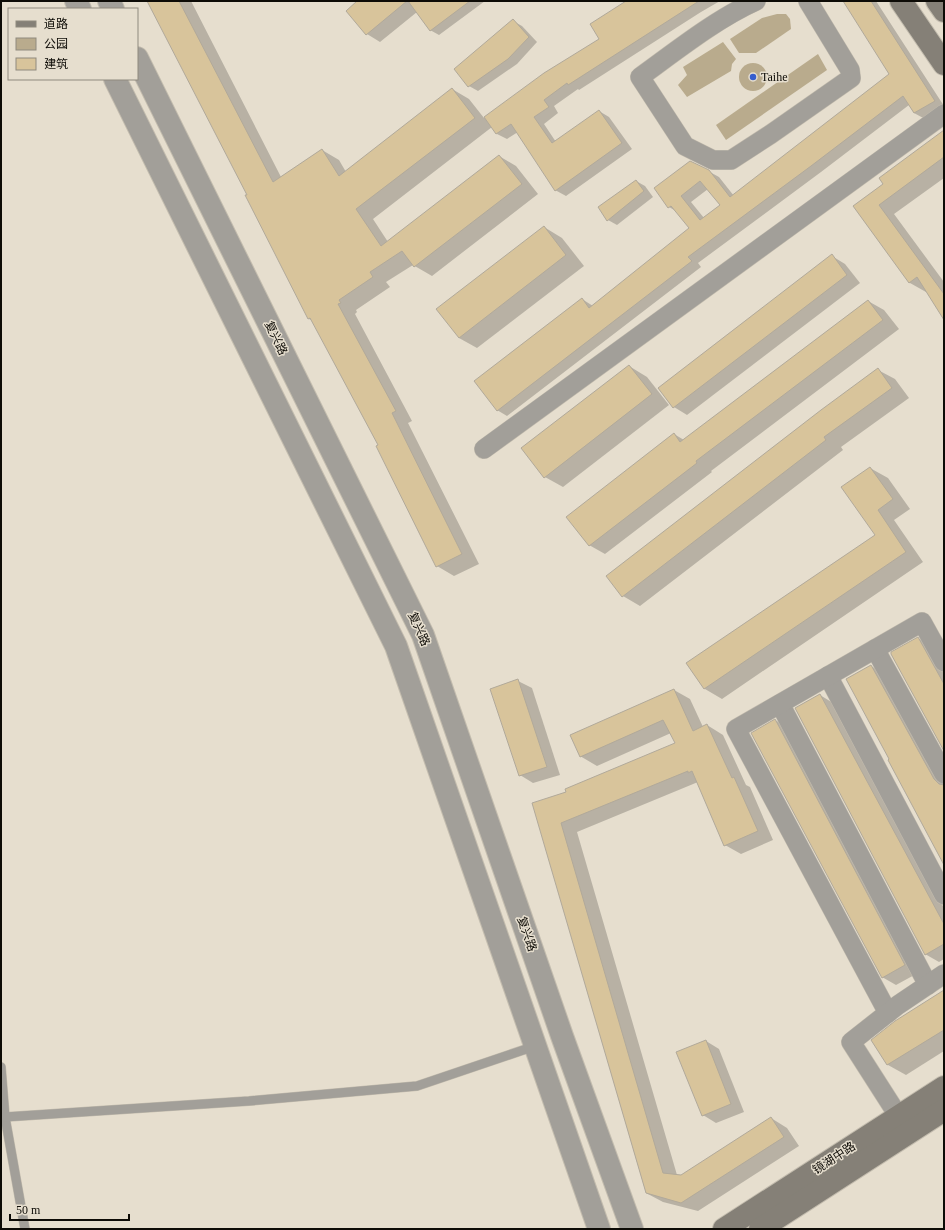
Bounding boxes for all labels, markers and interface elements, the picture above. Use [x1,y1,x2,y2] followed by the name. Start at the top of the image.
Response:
[8,8,138,80] legend
[44,17,68,31] text: 道路
[44,37,68,51] text: 公园
[44,57,68,71] text: 建筑
[761,70,787,84] place label: Taihe
[748,72,758,82] marker: Taihe
[262,319,290,357] street label: 复兴路
[405,610,433,648] street label: 复兴路
[515,915,539,953] street label: 复兴路
[810,1139,858,1177] street label: 镜湖中路
[10,1196,129,1222] scale bar
[16,1203,41,1217] text: 50 m

